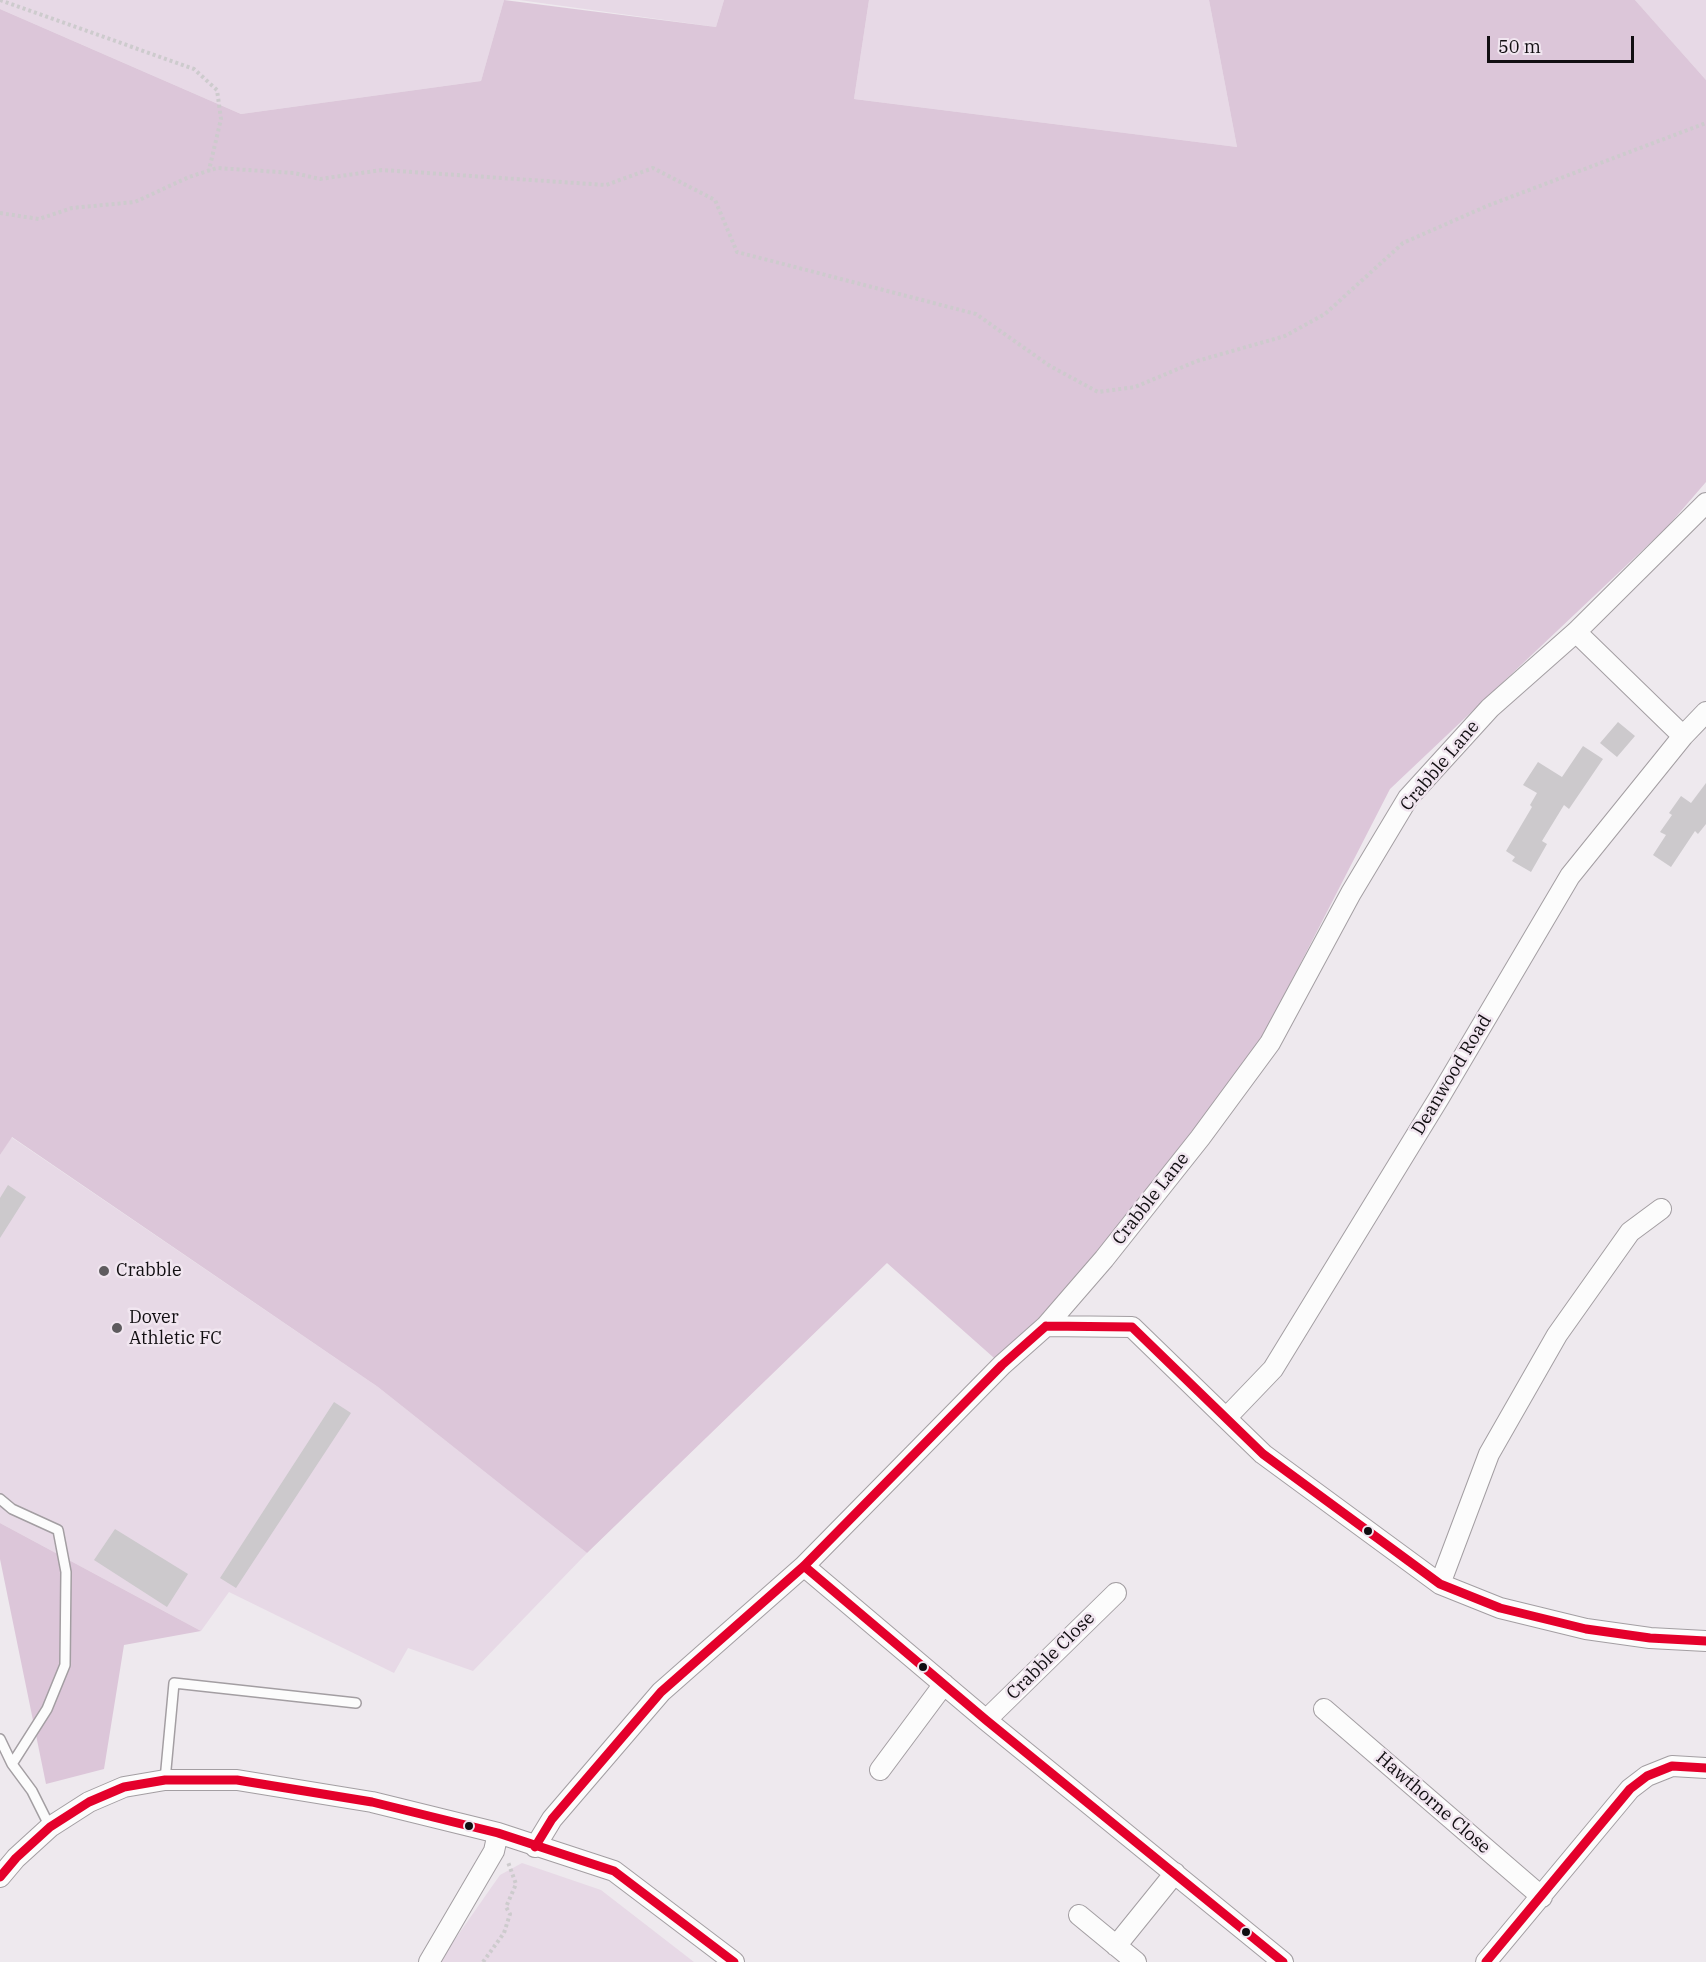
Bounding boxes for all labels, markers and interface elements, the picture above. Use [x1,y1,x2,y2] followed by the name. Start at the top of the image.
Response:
[1490,24,1637,62] scale bar
[1498,35,1541,58] text: 50 m
[1396,716,1484,816] street label: Crabble Lane
[1408,1011,1496,1139] street label: Deanwood Road
[1108,1148,1194,1250] street label: Crabble Lane
[116,1260,182,1282] place label: Crabble
[97,1264,111,1278] marker: Crabble
[129,1307,222,1350] place label: Dover Athletic FC
[110,1321,124,1335] marker: Dover Athletic FC
[1362,1525,1374,1537] unlabelled marker
[1003,1608,1099,1704] street label: Crabble Close
[917,1661,929,1673] unlabelled marker
[1371,1747,1495,1859] street label: Hawthorne Close
[463,1820,475,1832] unlabelled marker
[1240,1926,1252,1938] unlabelled marker

